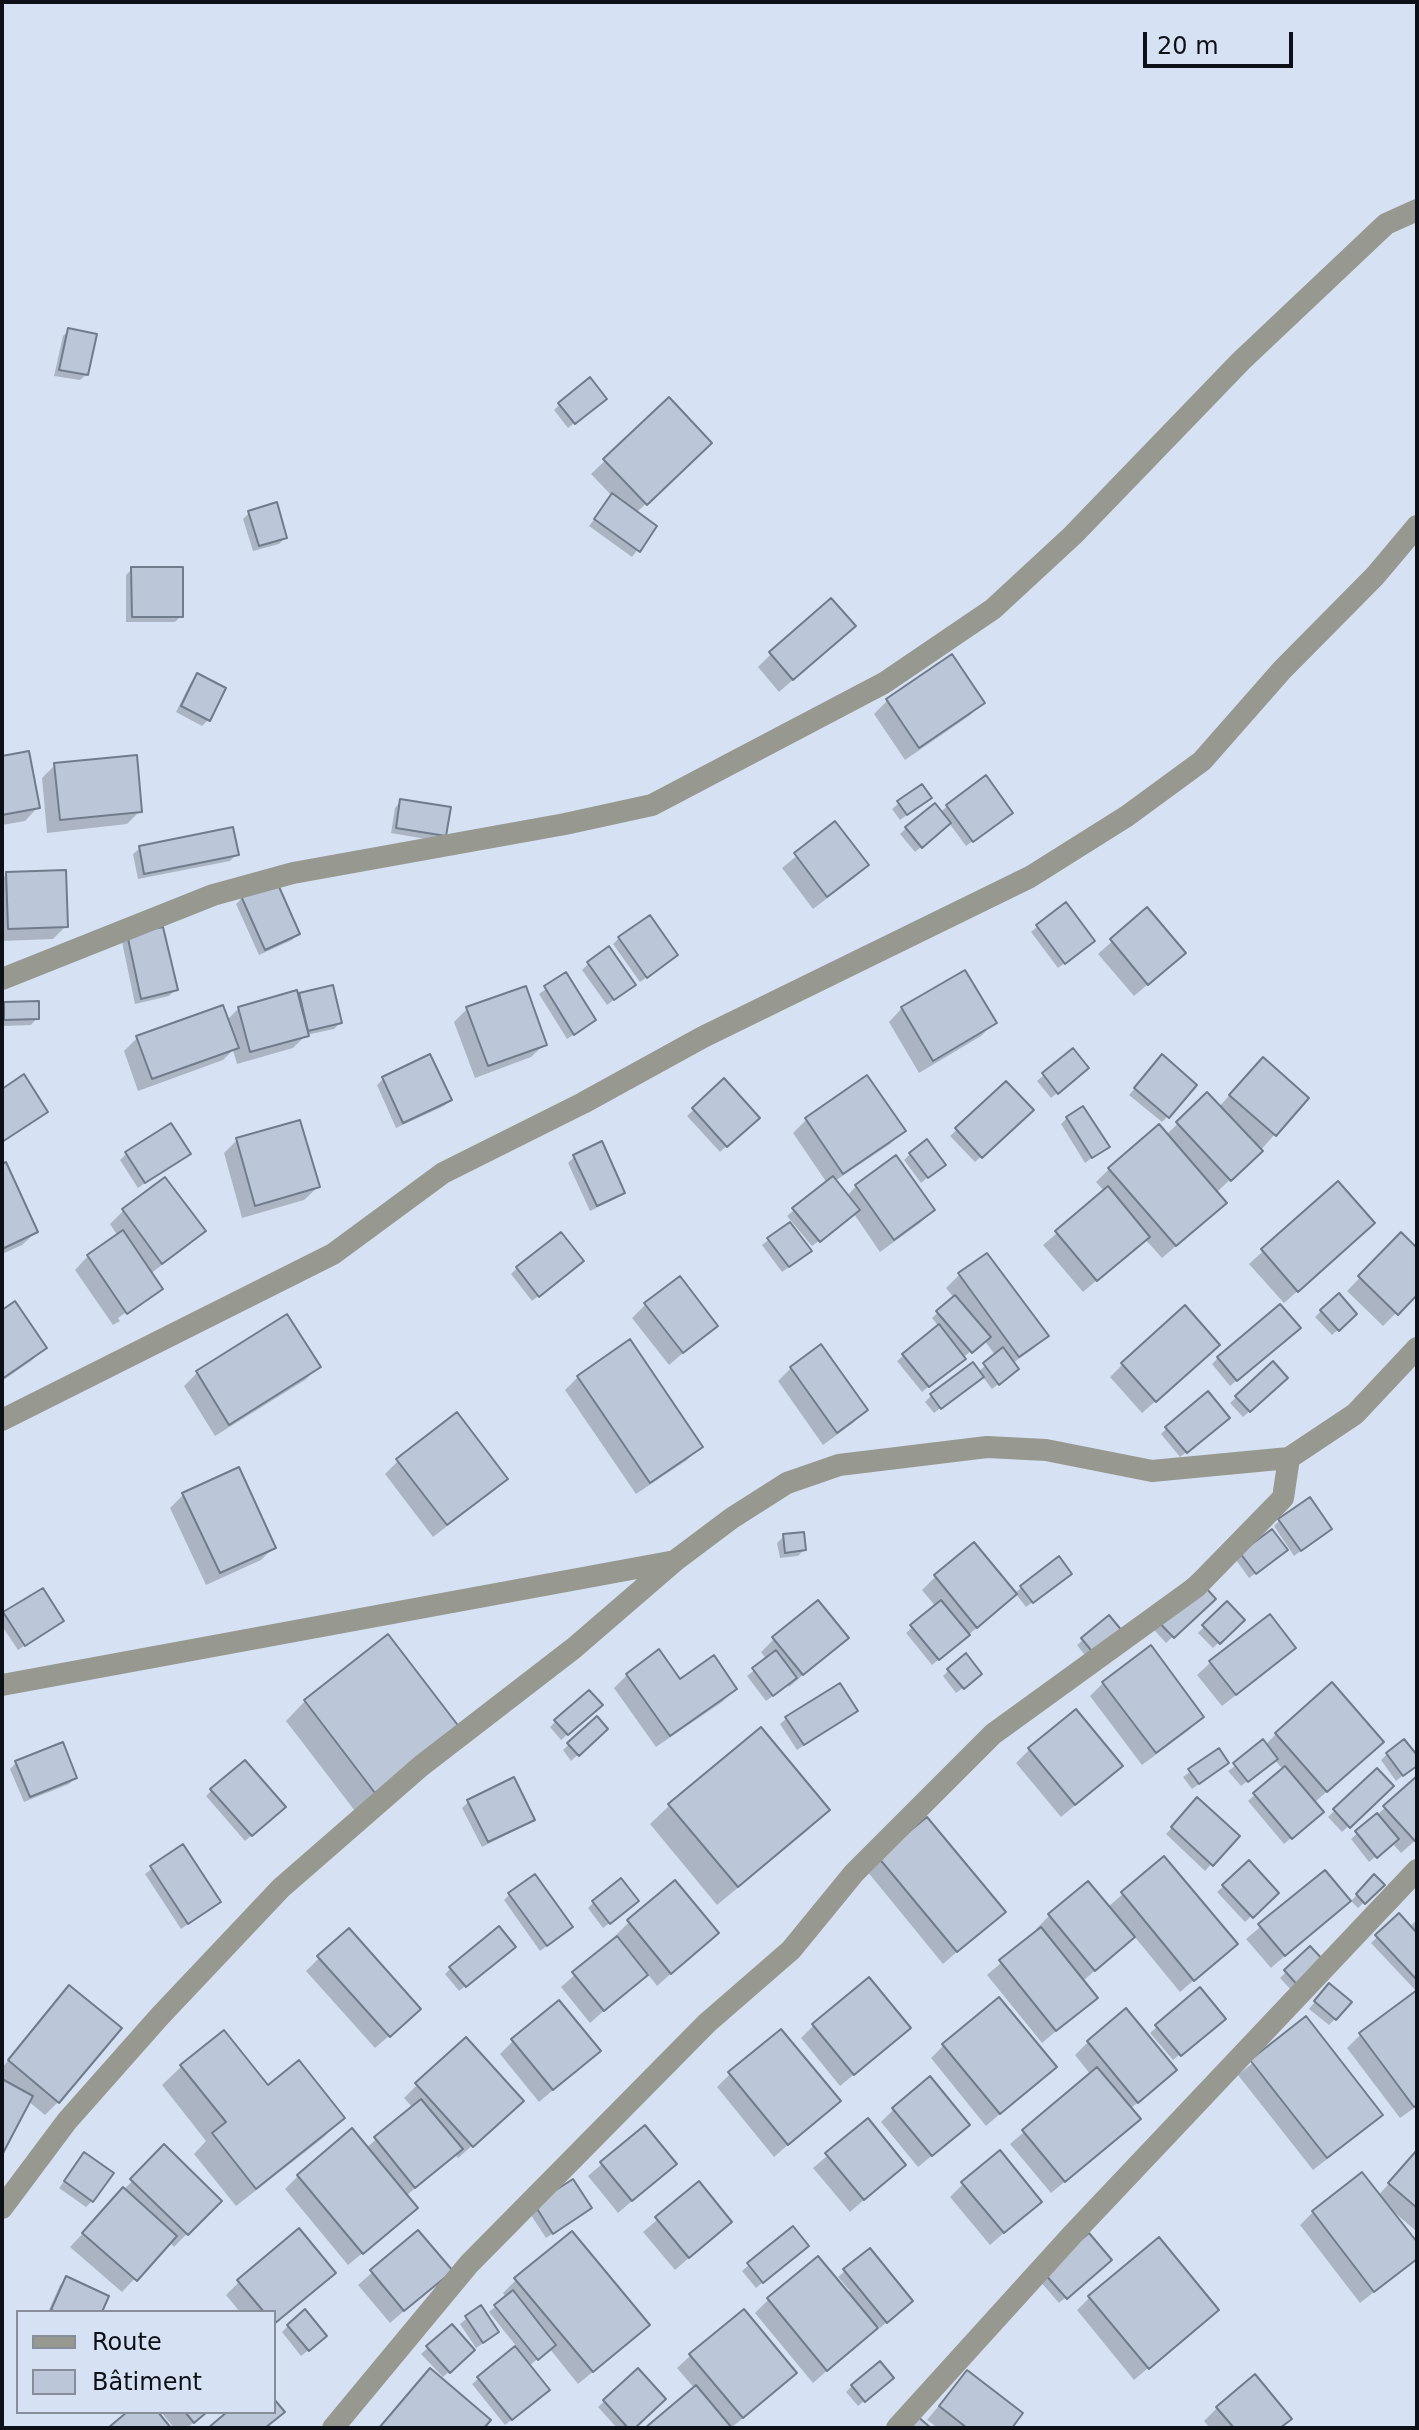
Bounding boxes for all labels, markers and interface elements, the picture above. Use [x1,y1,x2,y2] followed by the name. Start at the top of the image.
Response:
[1147,16,1297,66] scale bar
[1157,32,1219,60] text: 20 m
[16,2310,276,2414] legend
[92,2328,162,2356] text: Route
[92,2368,202,2396] text: Bâtiment

